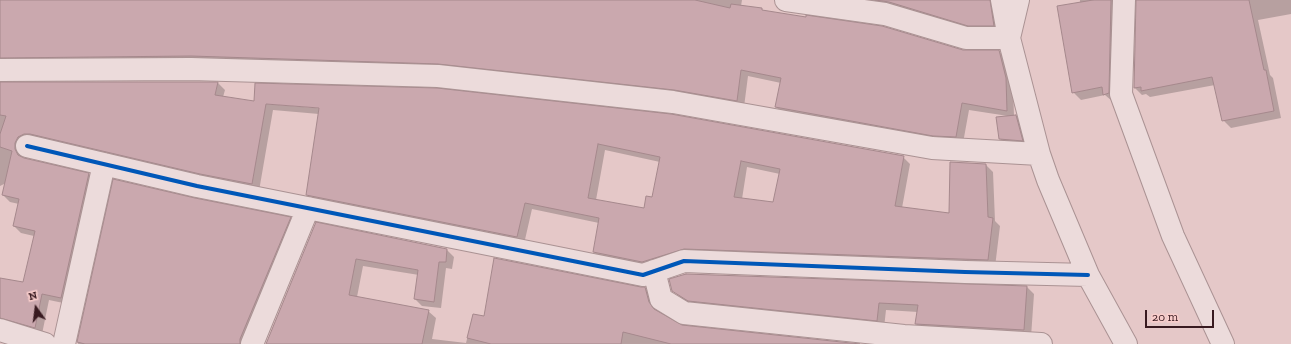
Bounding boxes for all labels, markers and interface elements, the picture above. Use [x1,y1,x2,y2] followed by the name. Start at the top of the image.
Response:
[16,288,56,328] north arrow
[27,289,39,303] text: N
[1147,302,1216,328] scale bar
[1152,310,1178,324] text: 20 m

